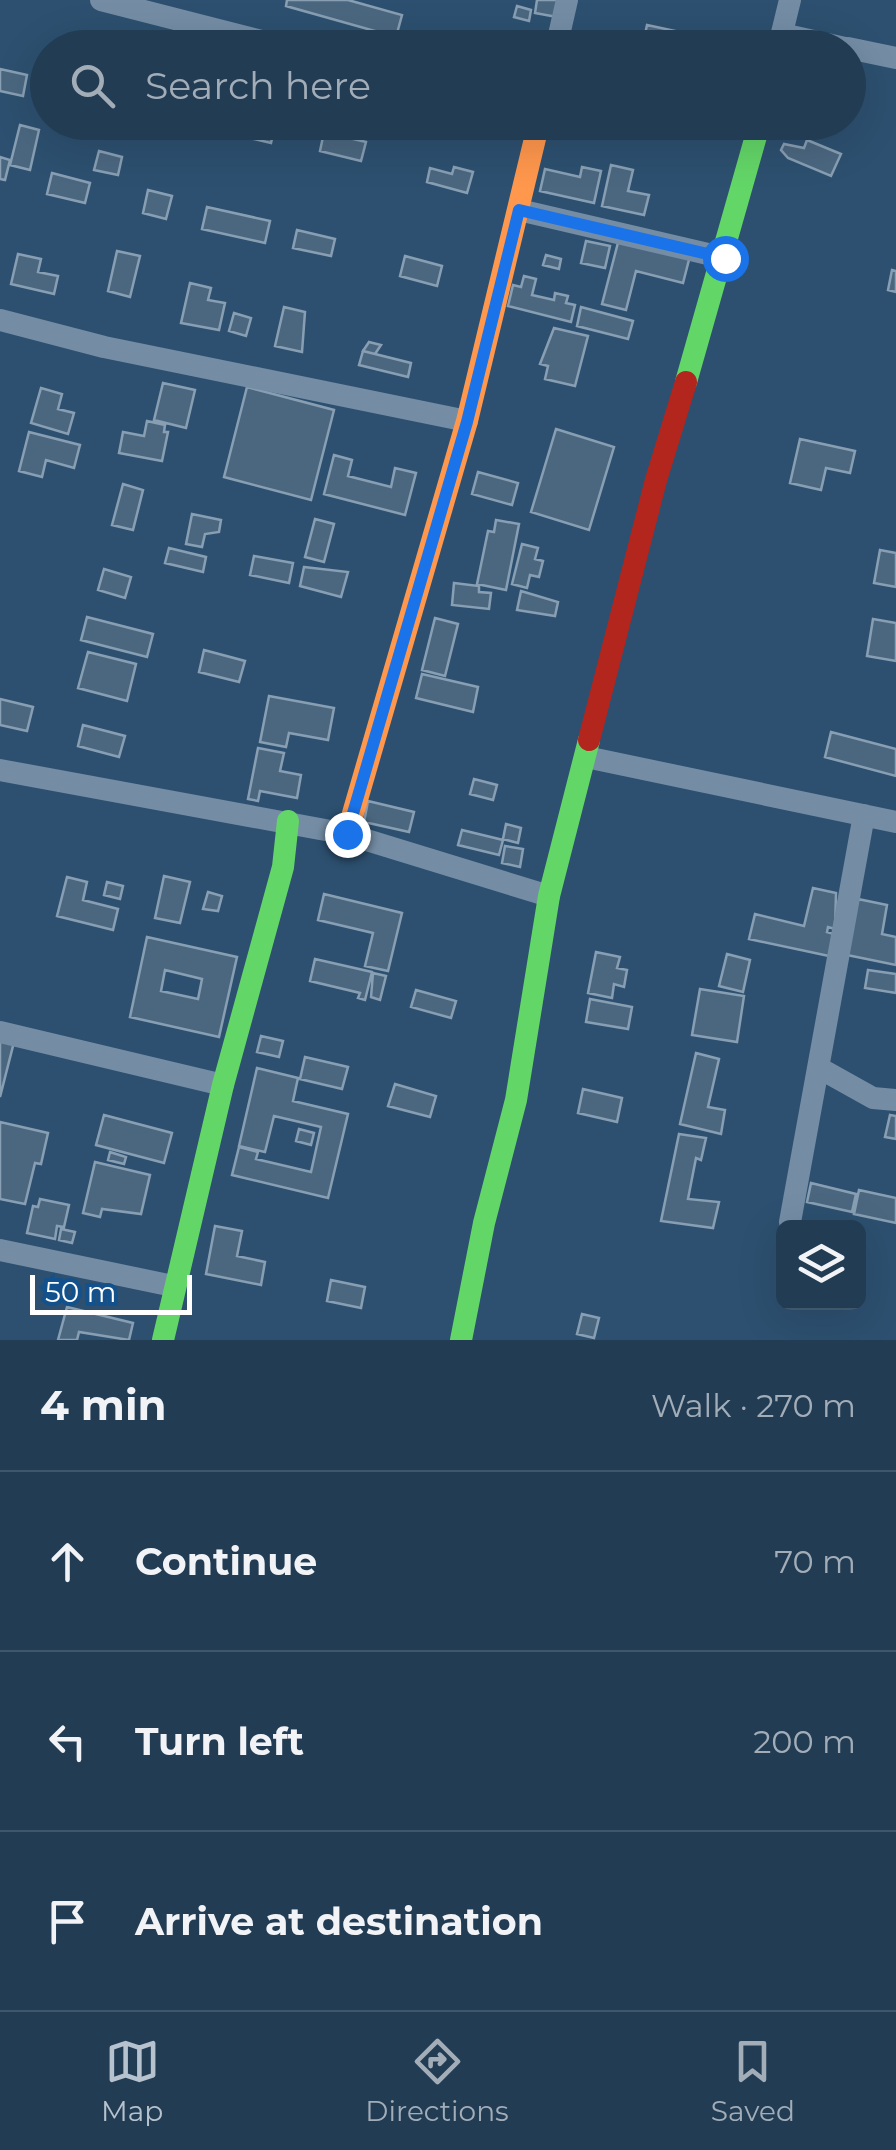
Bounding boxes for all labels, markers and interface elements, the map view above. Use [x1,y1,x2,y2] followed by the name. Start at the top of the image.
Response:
[30,30,866,140] search box
[65,58,120,113] icon: search
[145,62,371,109] text: Search here
[703,236,749,282] route start
[325,812,371,858] route end
[776,1220,866,1310] map controls
[776,1220,866,1310] button: layers
[30,1270,192,1314] scale bar
[45,1275,116,1309] text: 50 m
[40,1379,167,1431] text: 4 min
[651,1386,856,1425] text: Walk · 270 m
[40,1534,95,1589] icon: ahead
[135,1538,317,1585] text: Continue
[774,1542,856,1581] text: 70 m
[40,1714,95,1769] icon: left
[135,1718,304,1765] text: Turn left
[753,1722,856,1761] text: 200 m
[40,1894,95,1949] icon: arrive
[135,1898,543,1945] text: Arrive at destination
[101,2034,163,2128] tab: Map
[365,2034,509,2128] tab: Directions
[711,2034,795,2128] tab: Saved

